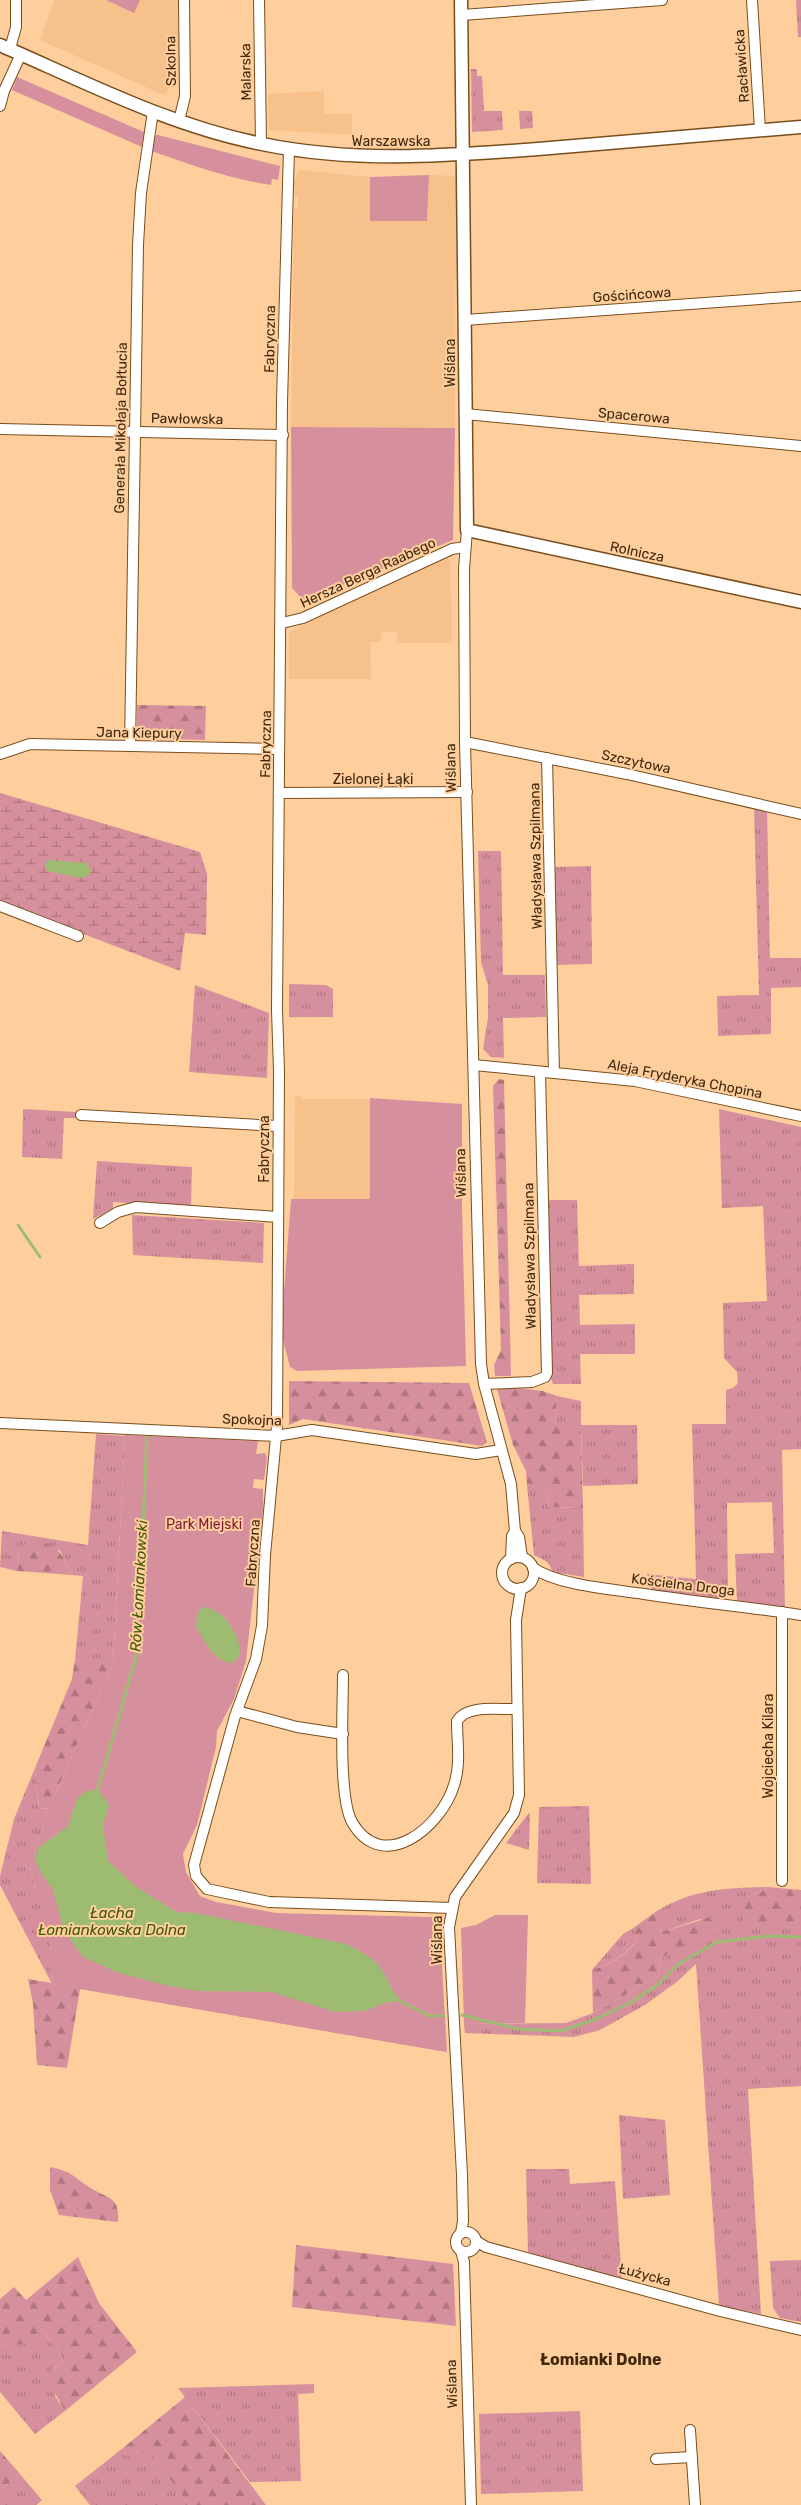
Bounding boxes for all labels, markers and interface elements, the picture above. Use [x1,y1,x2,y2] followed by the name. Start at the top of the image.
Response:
[731,29,753,103] street label: Racławicka
[162,36,180,86] street label: Szkolna
[237,43,255,101] street label: Malarska
[352,133,430,150] street label: Warszawska
[592,284,672,306] street label: Gościńcowa
[261,305,279,373] street label: Fabryczna
[442,338,459,388] street label: Wiślana
[111,342,131,514] street label: Generała Mikołaja Bołtucia
[597,404,671,428] street label: Spacerowa
[151,410,223,428] street label: Pawłowska
[297,534,439,612] street label: Hersza Berga Raabego
[608,538,666,566] street label: Rolnicza
[257,710,275,778] street label: Fabryczna
[96,724,182,742] street label: Jana Kiepury
[442,743,460,793] street label: Wiślana
[600,746,672,778] street label: Szczytowa
[333,771,413,788] street label: Zielonej Łąki
[526,782,546,930] street label: Władysława Szpilmana
[606,1056,764,1102] street label: Aleja Fryderyka Chopina
[256,1115,273,1183] street label: Fabryczna
[452,1148,470,1198] street label: Wiślana
[520,1182,540,1330] street label: Władysława Szpilmana
[222,1410,282,1430] street label: Spokojna
[166,1516,242,1533] park label: Park Miejski
[127,1519,151,1652] water label: Rów Łomiankowski
[242,1519,264,1587] street label: Fabryczna
[630,1570,736,1600] street label: Kościelna Droga
[760,1694,777,1798] street label: Wojciecha Kilara
[38,1904,186,1939] water label: Łacha Łomiankowska Dolna
[429,1915,446,1965] street label: Wiślana
[617,2260,673,2290] street label: Łużycka
[540,2350,662,2369] district label: Łomianki Dolne
[443,2359,461,2409] street label: Wiślana

